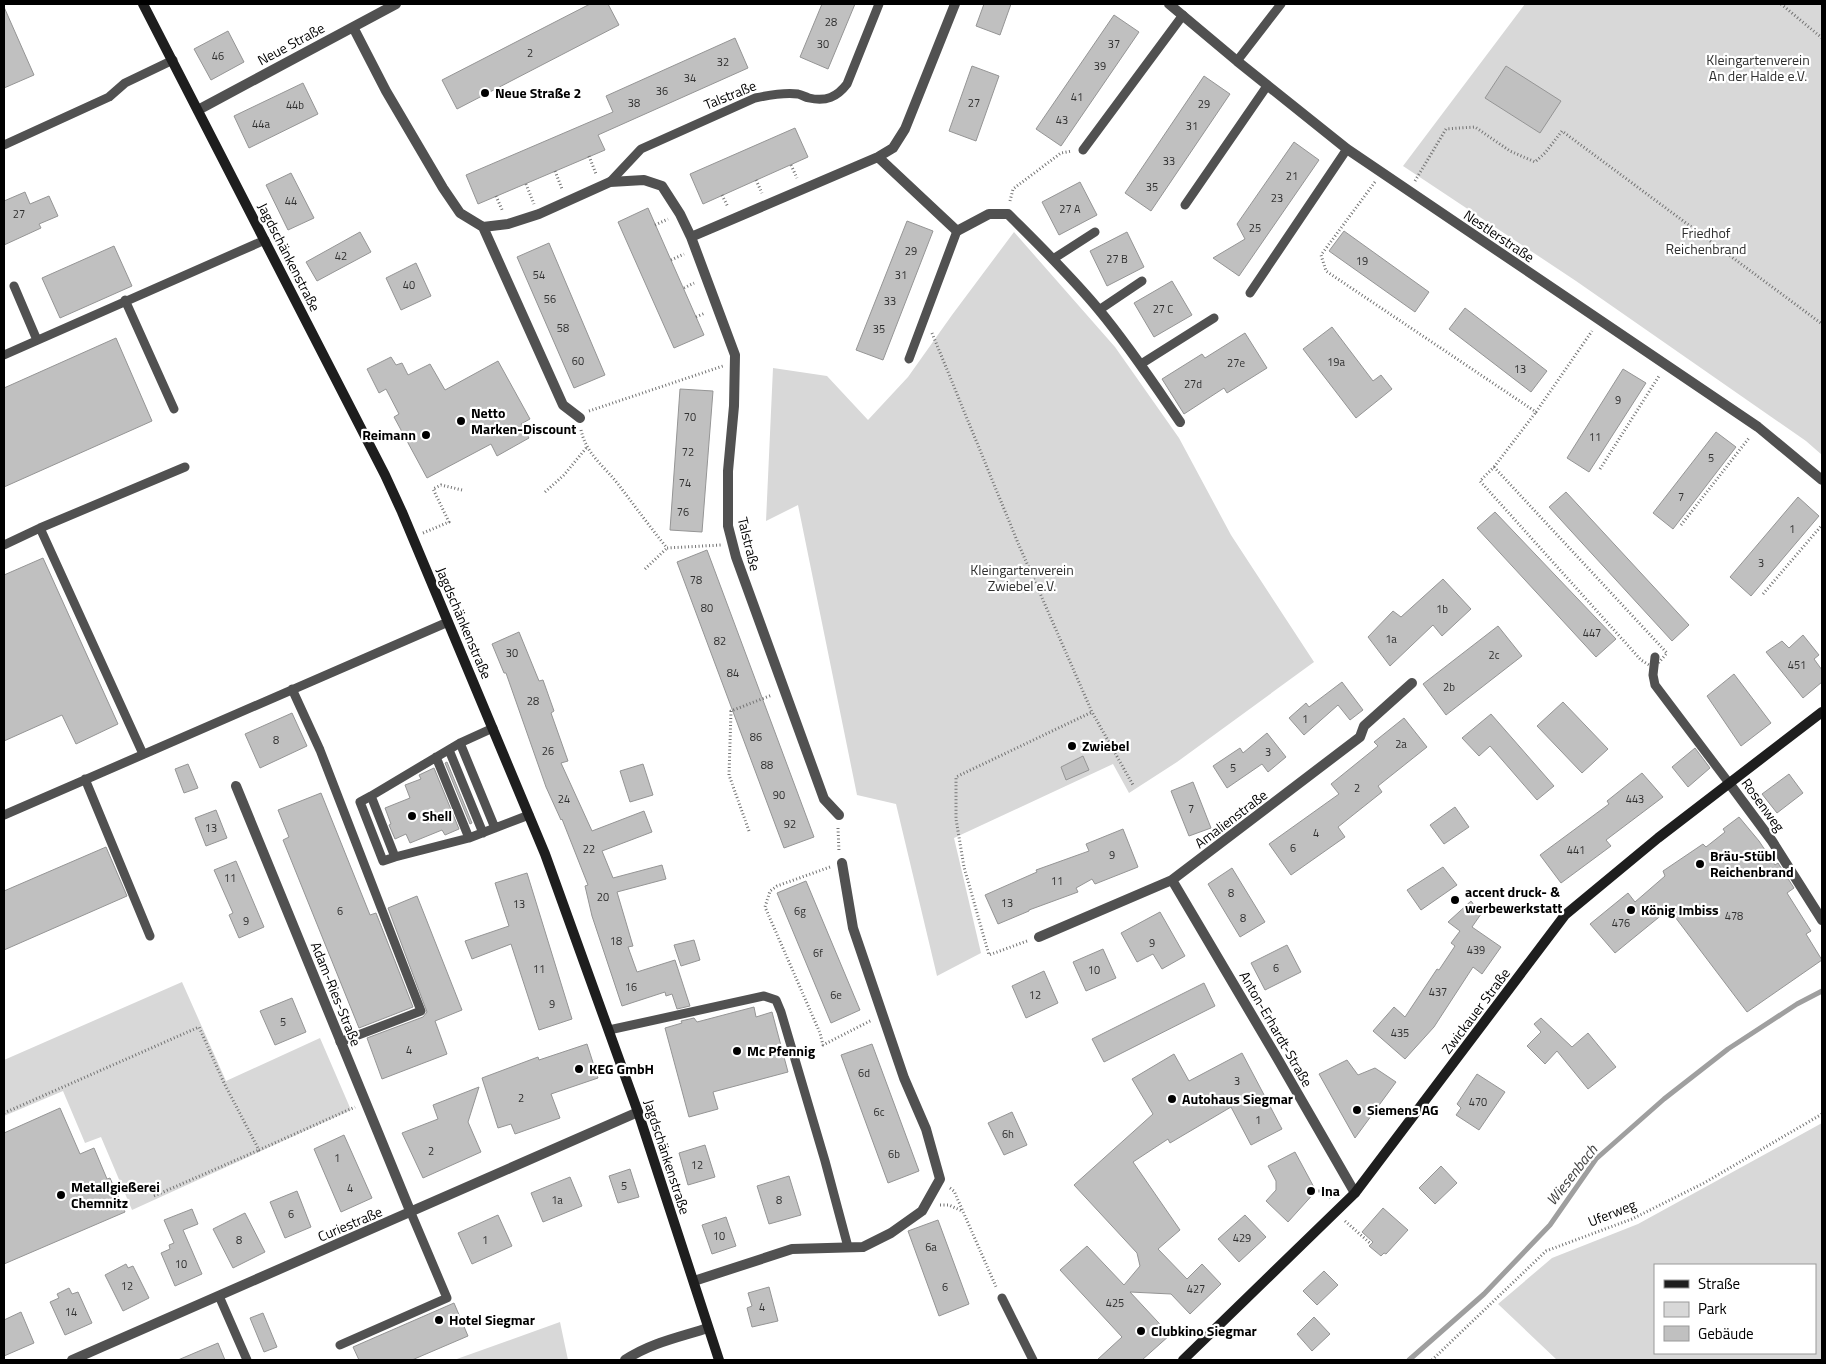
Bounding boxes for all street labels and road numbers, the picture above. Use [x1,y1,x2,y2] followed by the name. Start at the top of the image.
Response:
[253,17,328,70] street label: Neue Straße
[700,75,759,115] street label: Talstraße
[253,199,326,315] street label: Jagdschänkenstraße
[1460,204,1539,267] street label: Nestlerstraße
[733,515,766,573] street label: Talstraße
[431,564,498,682] street label: Jagdschänkenstraße
[1737,774,1790,836] street label: Rosenweg
[1190,784,1271,853] street label: Amalienstraße
[306,939,367,1049] street label: Adam-Ries-Straße
[1436,963,1515,1058] street label: Zwickauer Straße
[1235,967,1318,1091] street label: Anton-Erhardt-Straße
[639,1097,696,1217] street label: Jagdschänkenstraße
[1585,1193,1639,1232] street label: Uferweg
[314,1201,385,1247] street label: Curiestraße

